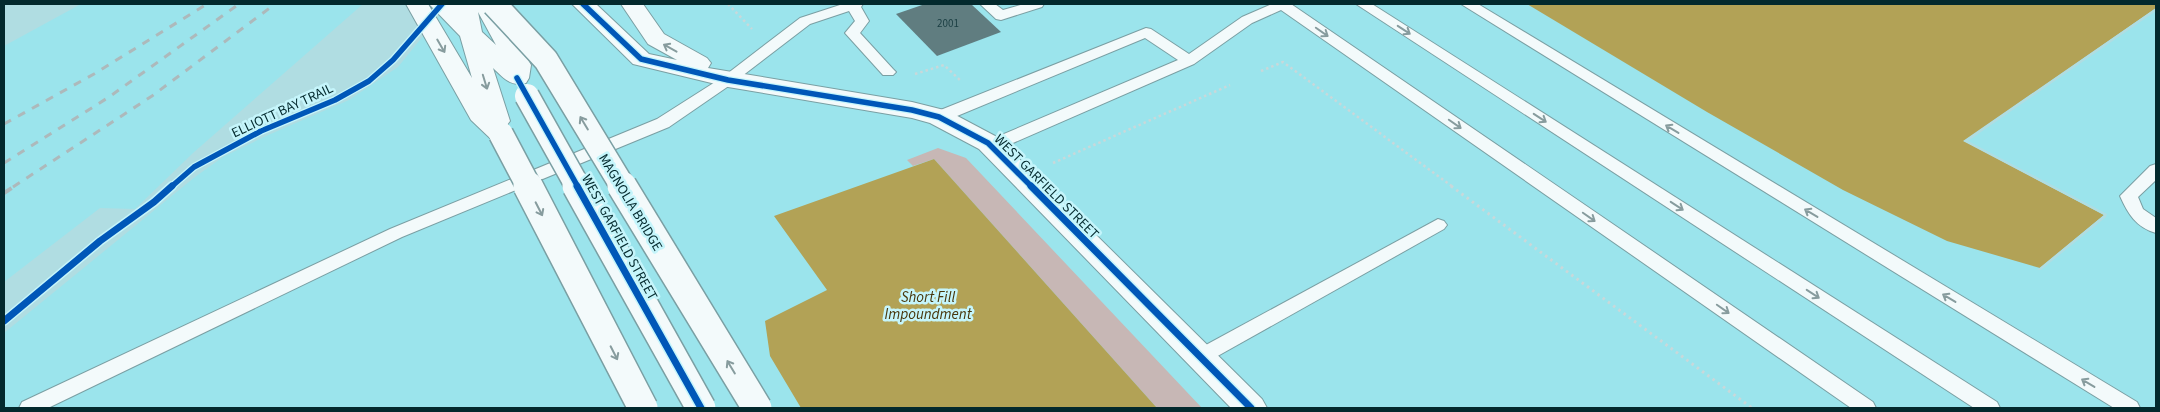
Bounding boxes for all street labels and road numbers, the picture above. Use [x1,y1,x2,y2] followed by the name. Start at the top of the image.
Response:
[228,79,337,143] street label: ELLIOTT BAY TRAIL
[989,130,1104,244] street label: WEST GARFIELD STREET
[593,150,667,255] street label: MAGNOLIA BRIDGE
[576,171,662,304] street label: WEST GARFIELD STREET

